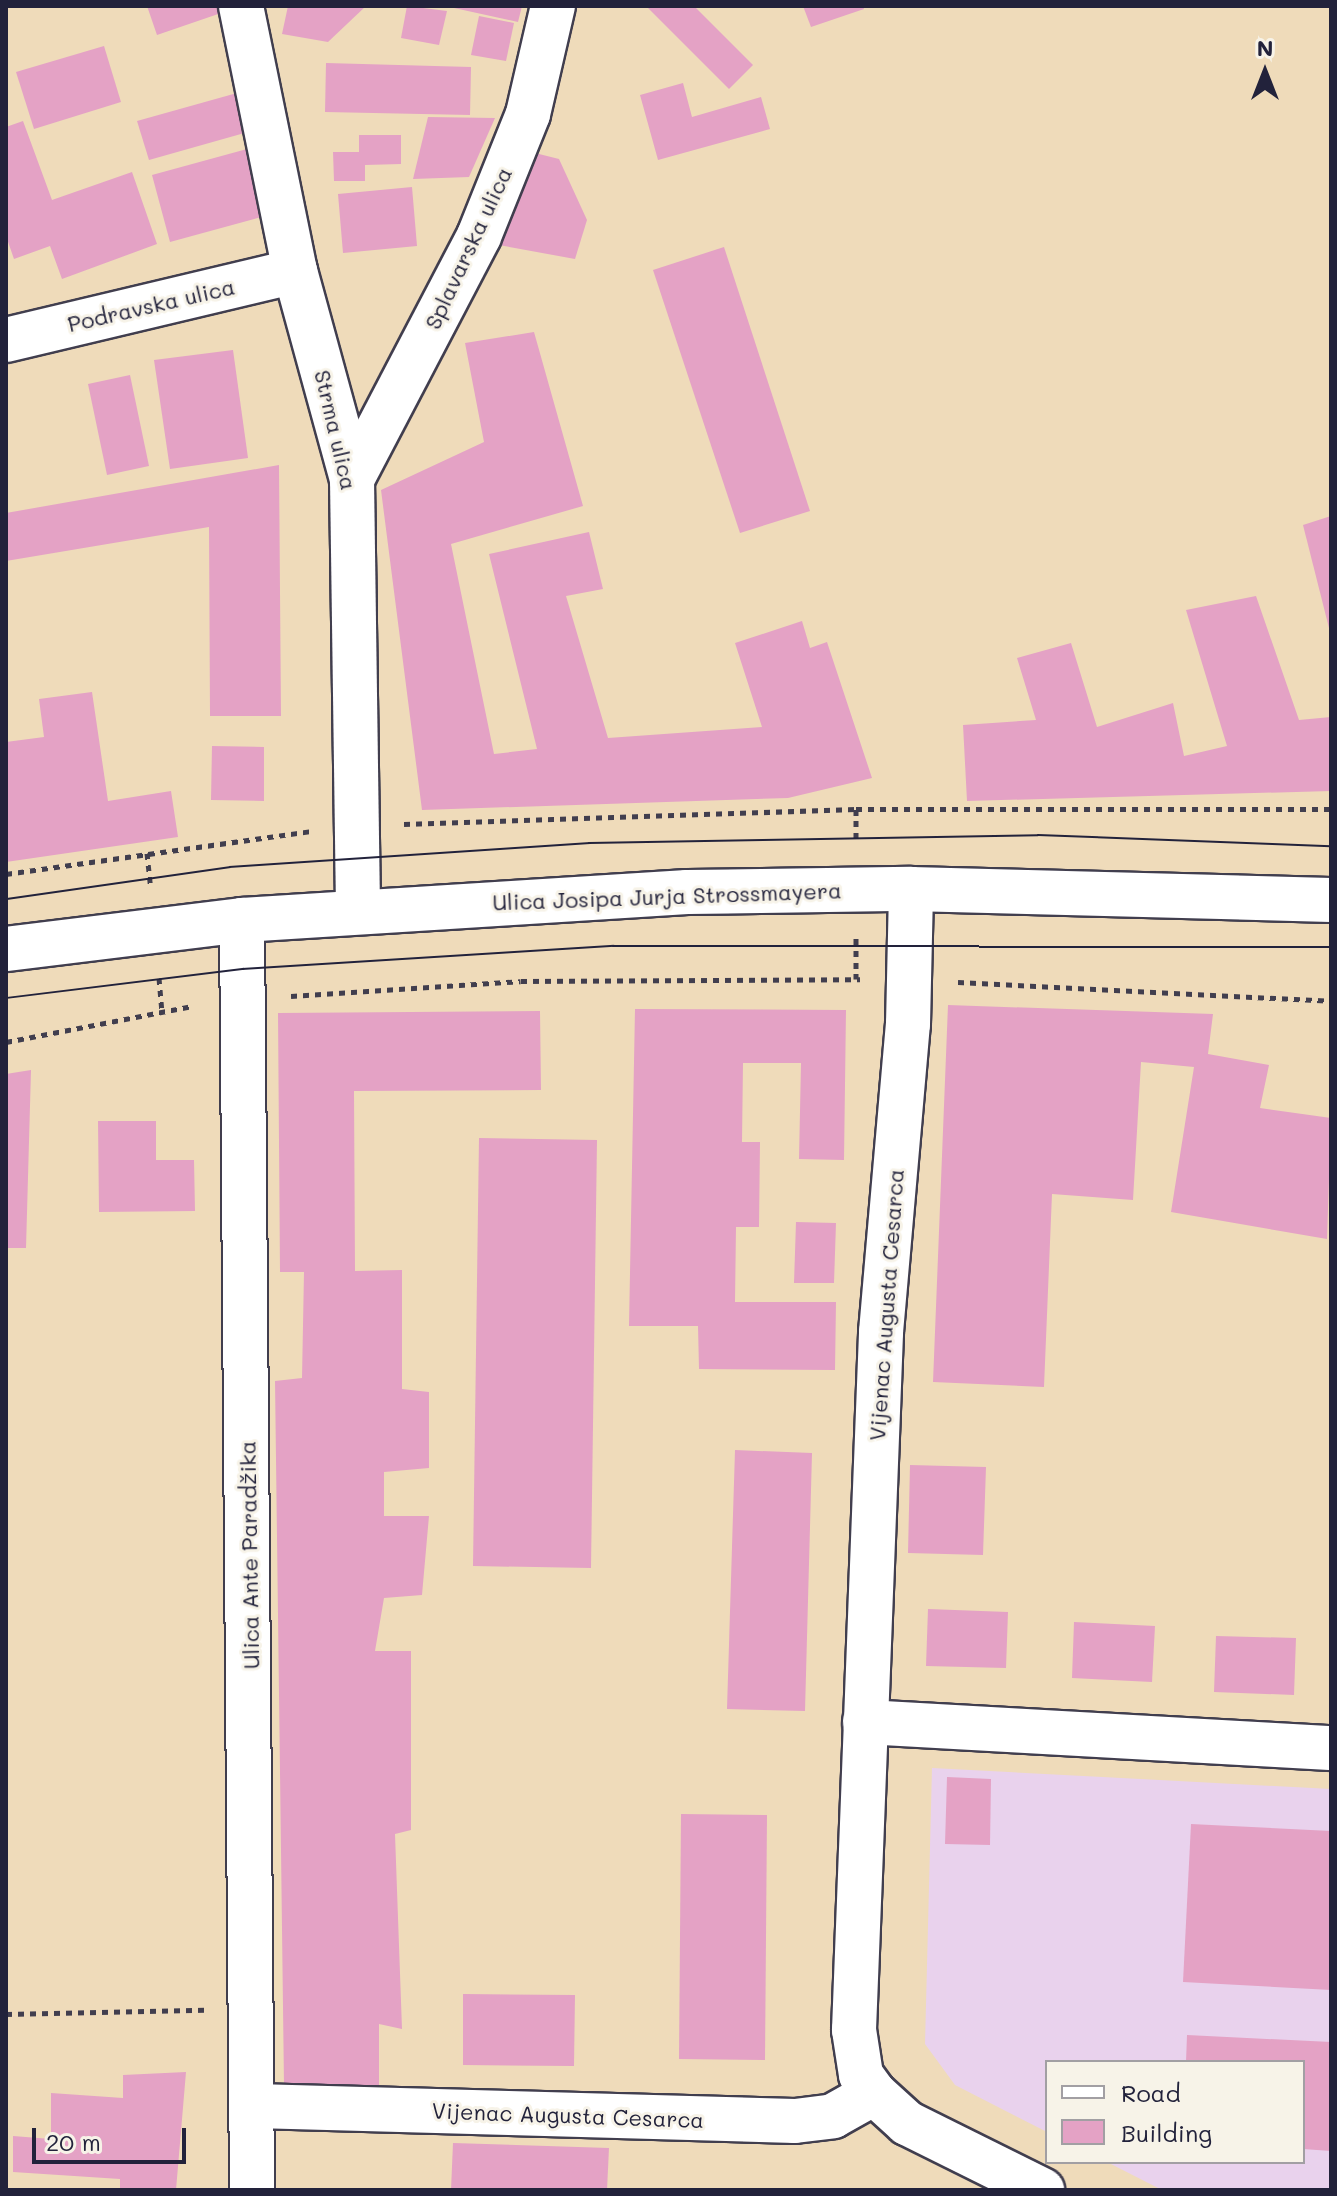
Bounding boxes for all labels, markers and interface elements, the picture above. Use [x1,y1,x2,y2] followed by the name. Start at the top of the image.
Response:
[1225,32,1305,112] north arrow
[1257,33,1273,62] text: N
[419,163,517,333] street label: Splavarska ulica
[65,273,237,337] street label: Podravska ulica
[309,367,363,493] street label: Strma ulica
[492,877,842,915] street label: Ulica Josipa Jurja Strossmayera
[863,1168,909,1442] street label: Vijenac Augusta Cesarca
[234,1441,264,1669] street label: Ulica Ante Paradžika
[1045,2060,1305,2164] legend
[1121,2077,1181,2108] text: Road
[431,2097,705,2133] street label: Vijenac Augusta Cesarca
[36,2112,190,2162] scale bar
[1121,2117,1212,2148] text: Building
[46,2126,101,2157] text: 20 m

